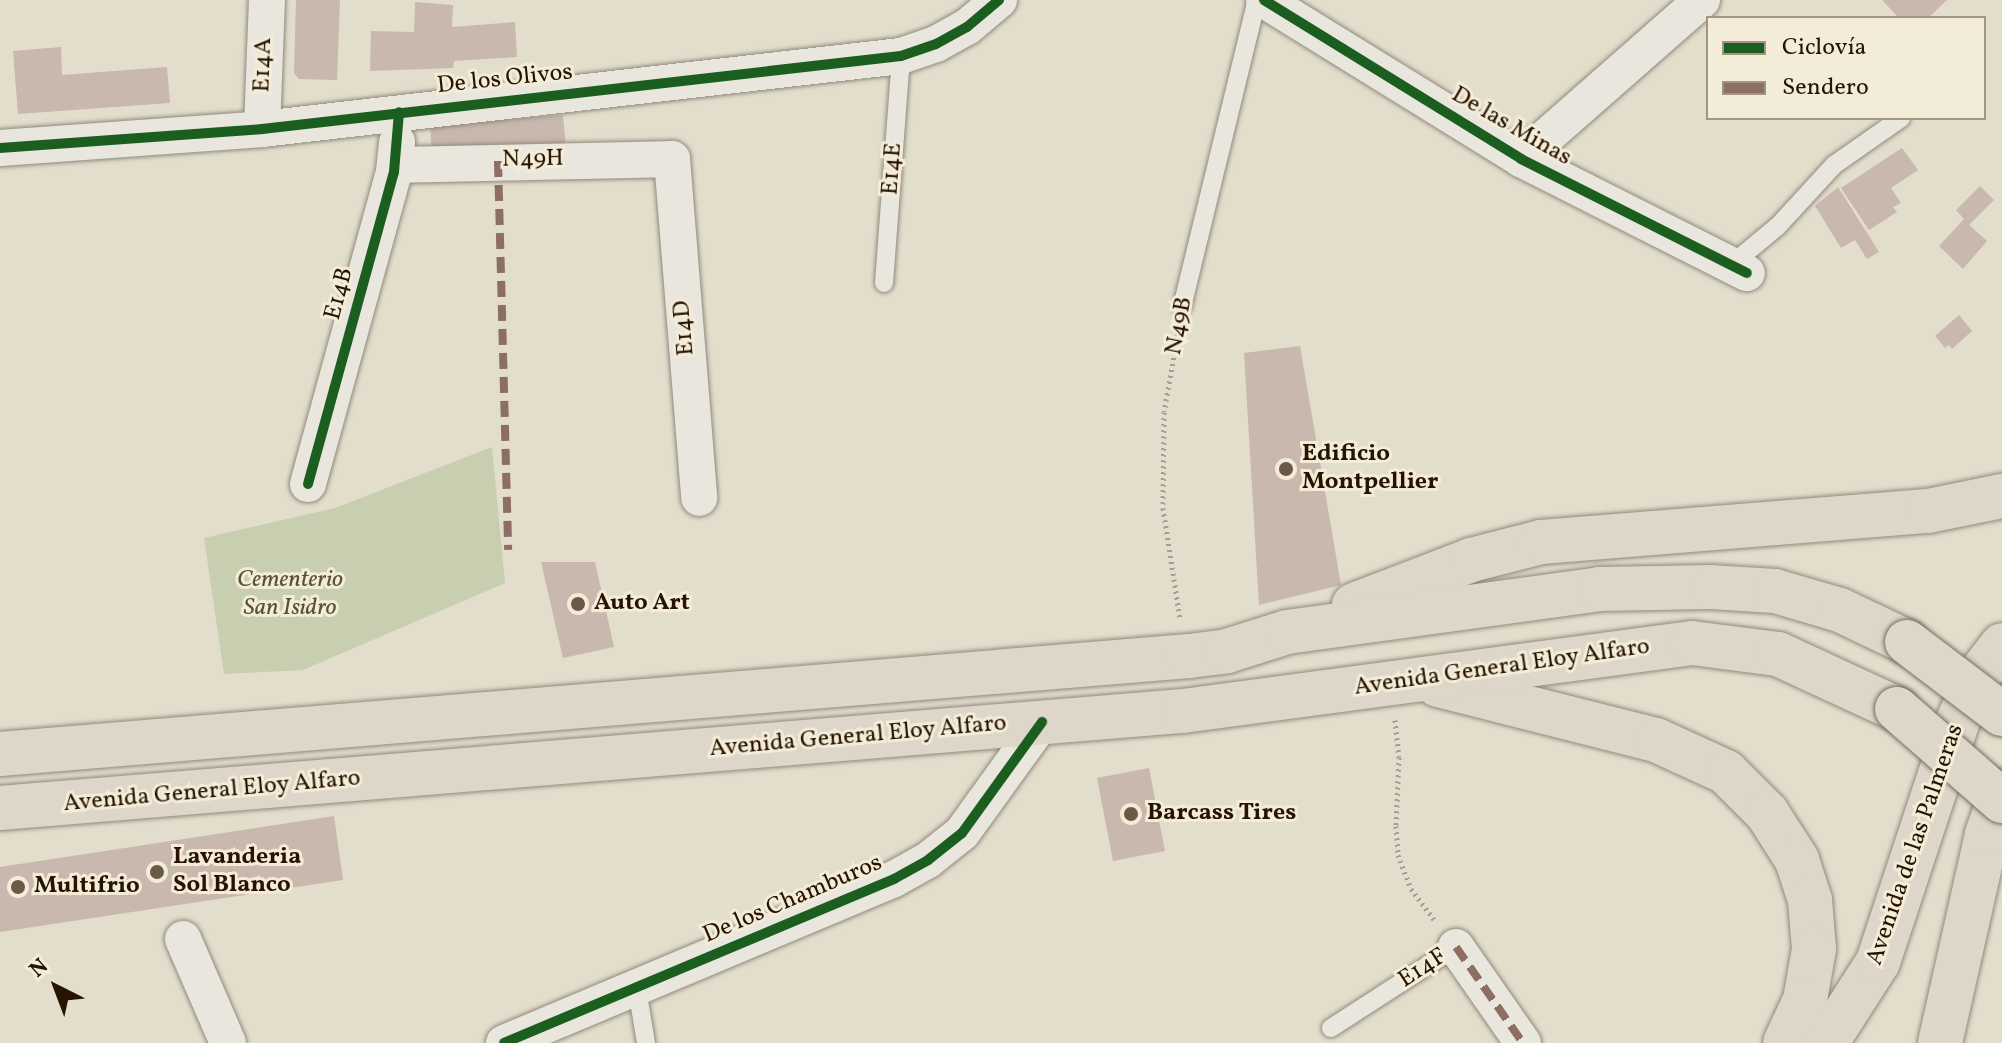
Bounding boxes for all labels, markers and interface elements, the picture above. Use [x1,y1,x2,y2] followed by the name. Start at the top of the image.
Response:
[1706,16,1986,120] legend
[1782,31,1867,65] text: Ciclovía
[249,37,279,93] street label: E14A
[436,59,574,101] street label: De los Olivos
[1782,71,1869,105] text: Sendero
[1446,81,1576,173] street label: De las Minas
[877,142,909,196] street label: E14E
[502,145,564,175] street label: N49H
[319,265,361,323] street label: E14B
[1160,294,1200,358] street label: N49B
[668,299,702,357] street label: E14D
[1302,441,1439,497] place label: Edificio Montpellier
[1277,460,1295,478] marker: Edificio Montpellier
[237,567,343,623] park label: Cementerio San Isidro
[594,590,690,618] place label: Auto Art
[569,595,587,613] marker: Auto Art
[1352,633,1652,703] street label: Avenida General Eloy Alfaro
[708,710,1008,764] street label: Avenida General Eloy Alfaro
[1861,721,1971,969] street label: Avenida de las Palmeras
[62,765,362,819] street label: Avenida General Eloy Alfaro
[1147,800,1297,828] place label: Barcass Tires
[1122,805,1140,823] marker: Barcass Tires
[173,844,301,900] place label: Lavanderia Sol Blanco
[699,849,887,951] street label: De los Chamburos
[148,863,166,881] marker: Lavanderia Sol Blanco
[34,873,140,901] place label: Multifrio
[9,878,27,896] marker: Multifrio
[1394,943,1452,995] street label: E14F
[16,947,96,1027] north arrow
[23,952,56,986] text: N

